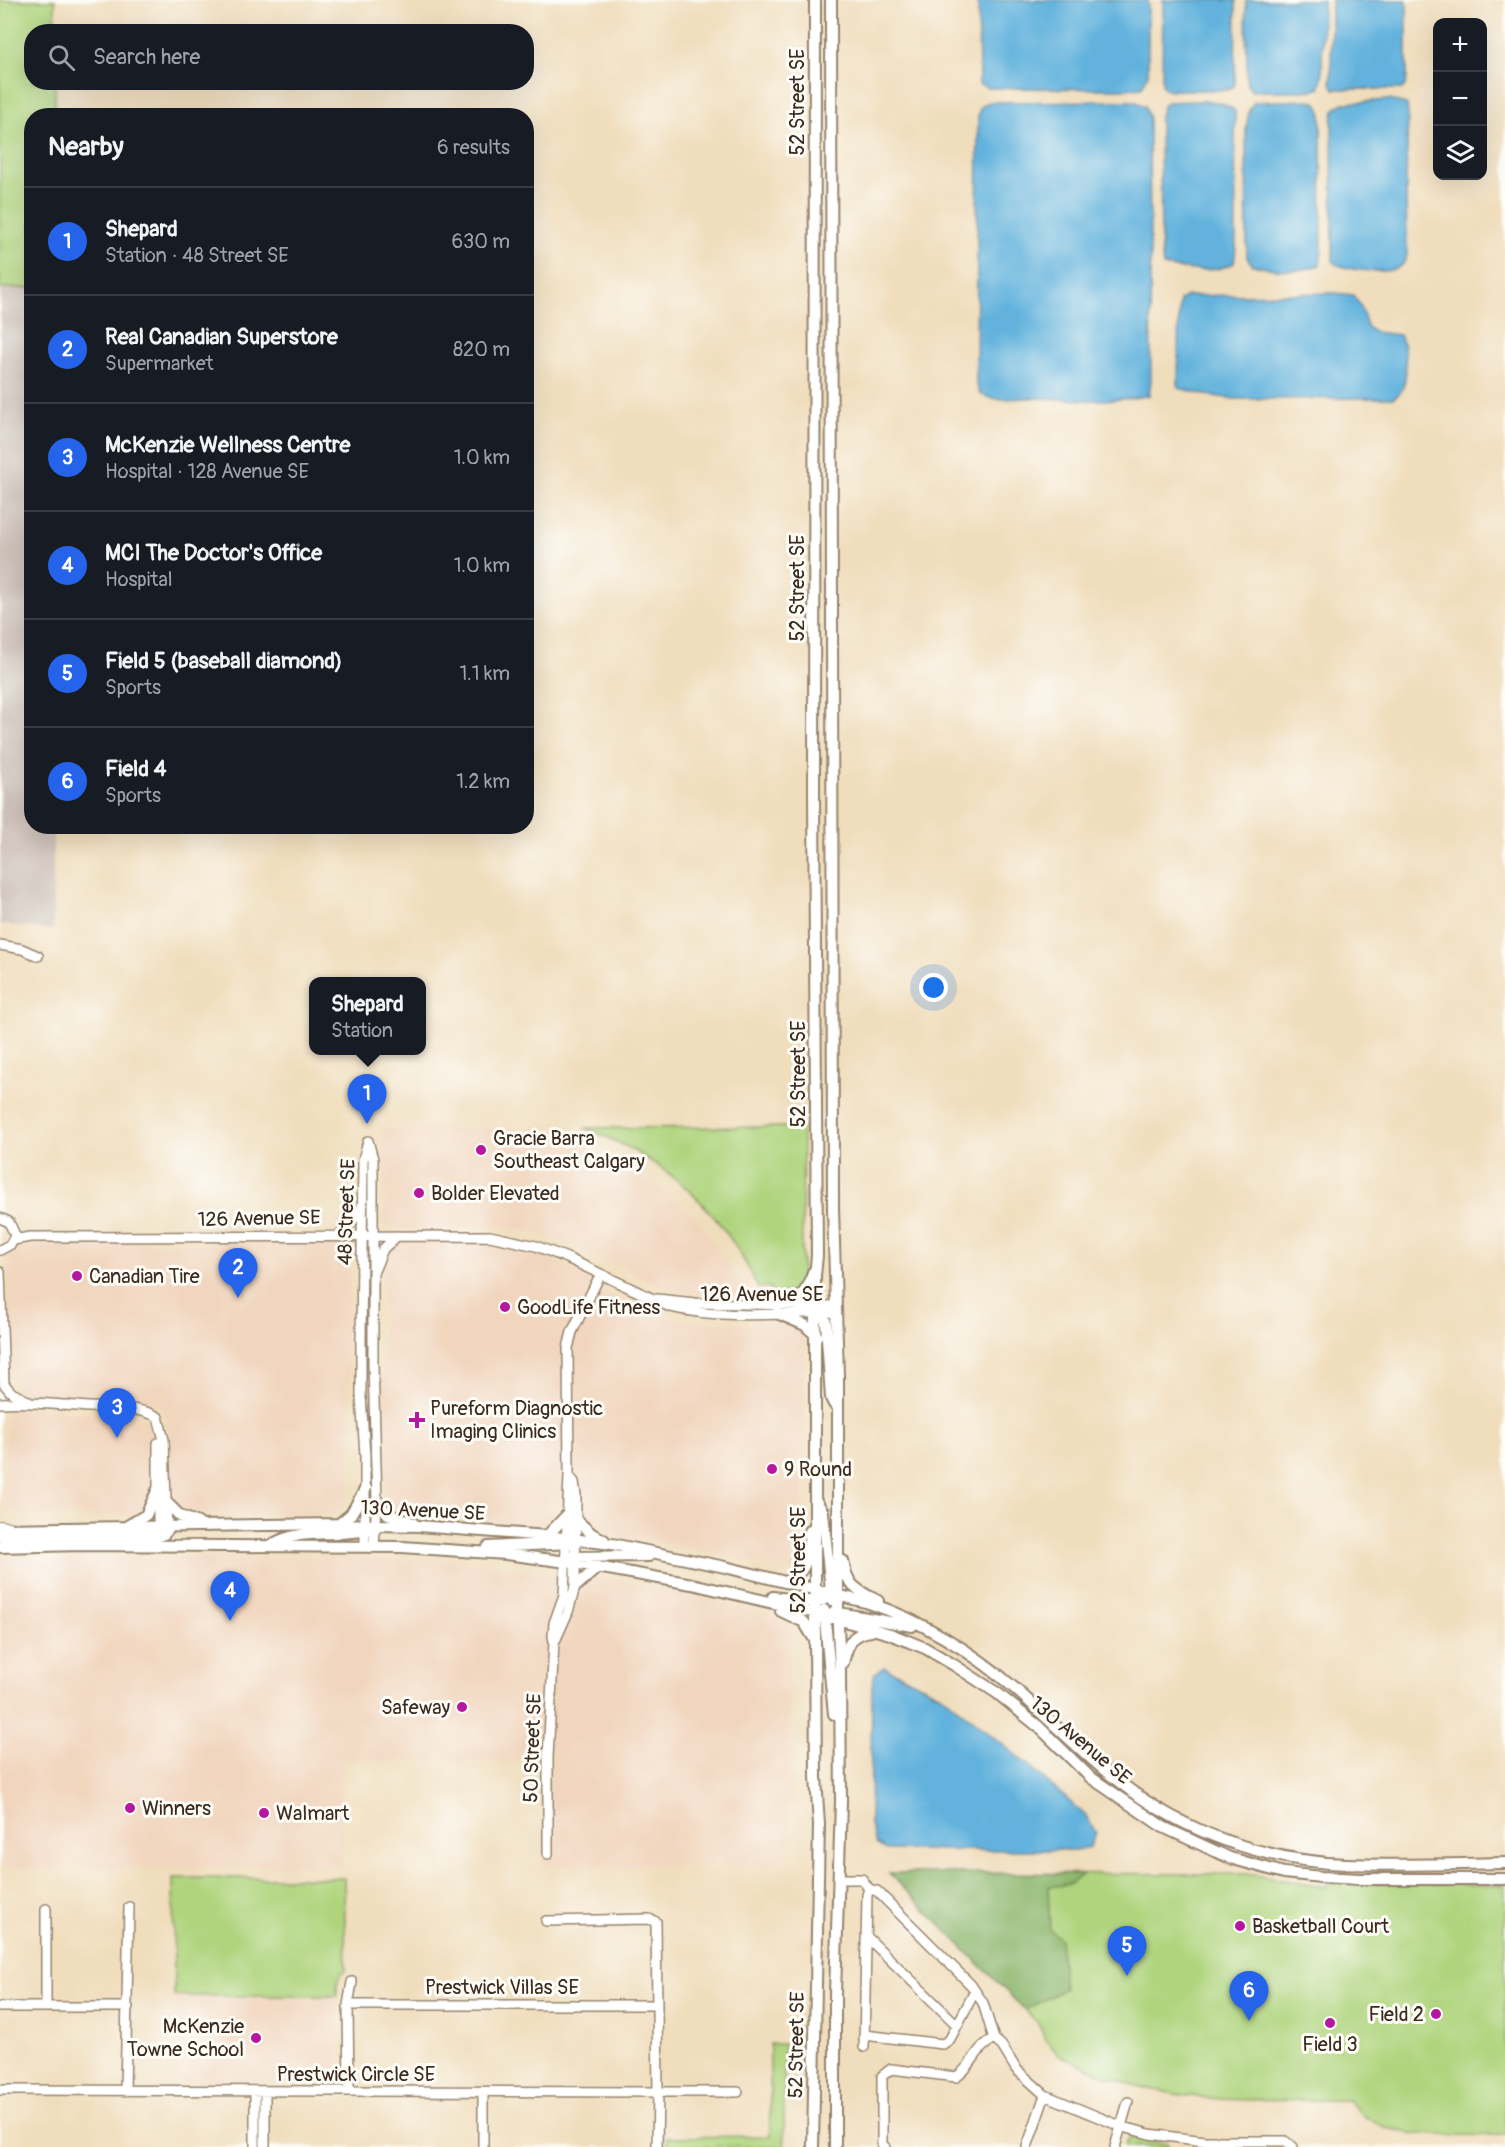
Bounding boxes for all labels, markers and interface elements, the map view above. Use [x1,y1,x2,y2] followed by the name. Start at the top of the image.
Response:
[1433,18,1487,180] map controls
[1433,18,1487,72] button: +
[24,24,534,90] search box
[45,41,78,74] icon: search
[93,43,200,71] text: Search here
[785,49,810,156] street label: 52 Street SE
[1433,72,1487,126] button: −
[1433,126,1487,180] button: layers
[48,131,124,163] text: Nearby
[437,135,510,160] text: 6 results
[105,215,178,243] text: Shepard
[64,229,71,254] text: 1
[451,229,510,254] text: 630 m
[105,243,289,268] text: Station · 48 Street SE
[105,323,338,351] text: Real Canadian Superstore
[62,337,73,362] text: 2
[453,337,510,362] text: 820 m
[105,351,214,376] text: Supermarket
[105,431,350,459] text: McKenzie Wellness Centre
[62,445,73,470] text: 3
[454,445,510,470] text: 1.0 km
[105,459,309,484] text: Hospital · 128 Avenue SE
[785,535,810,642] street label: 52 Street SE
[105,539,322,567] text: MCI The Doctor's Office
[62,553,73,578] text: 4
[454,553,510,578] text: 1.0 km
[105,567,172,592] text: Hospital
[105,647,343,675] text: Field 5 (baseball diamond)
[62,661,73,686] text: 5
[460,661,510,686] text: 1.1 km
[105,675,161,700] text: Sports
[105,755,167,783] text: Field 4
[62,769,73,794] text: 6
[456,769,510,794] text: 1.2 km
[105,783,161,808] text: Sports
[919,973,948,1002] your location
[309,977,426,1055] popup
[331,990,404,1018] text: Shepard
[331,1018,393,1043] text: Station
[786,1021,811,1128] street label: 52 Street SE
[348,1074,386,1124] pin: 1
[493,1126,645,1174] place label: Gracie Barra Southeast Calgary
[474,1143,488,1157] marker: Gracie Barra Southeast Calgary
[332,1158,361,1266] street label: 48 Street SE
[431,1181,560,1206] place label: Bolder Elevated
[412,1186,426,1200] marker: Bolder Elevated
[197,1205,321,1232] street label: 126 Avenue SE
[218,1248,258,1298] pin: 2
[89,1264,200,1289] place label: Canadian Tire
[70,1269,84,1283] marker: Canadian Tire
[701,1282,823,1307] street label: 126 Avenue SE
[517,1295,660,1320] place label: GoodLife Fitness
[498,1300,512,1314] marker: GoodLife Fitness
[98,1388,136,1438] pin: 3
[430,1396,603,1444] place label: Pureform Diagnostic Imaging Clinics
[408,1411,426,1429] marker: Pureform Diagnostic Imaging Clinics
[784,1457,852,1482] place label: 9 Round
[765,1462,779,1476] marker: 9 Round
[360,1495,486,1526] street label: 130 Avenue SE
[786,1507,811,1614] street label: 52 Street SE
[210,1572,250,1621] pin: 4
[1025,1691,1137,1790] street label: 130 Avenue SE
[518,1693,547,1803] street label: 50 Street SE
[381,1695,450,1720] place label: Safeway
[455,1700,469,1714] marker: Safeway
[142,1796,211,1821] place label: Winners
[123,1801,137,1815] marker: Winners
[276,1801,350,1826] place label: Walmart
[257,1806,271,1820] marker: Walmart
[1252,1914,1390,1939] place label: Basketball Court
[1233,1919,1247,1933] marker: Basketball Court
[1108,1926,1146,1976] pin: 5
[1230,1972,1268,2021] pin: 6
[425,1975,579,2000] street label: Prestwick Villas SE
[783,1991,810,2099] street label: 52 Street SE
[1368,2002,1424,2027] place label: Field 2
[1429,2007,1443,2021] marker: Field 2
[127,2014,244,2062] place label: McKenzie Towne School
[1323,2016,1337,2030] marker: Field 3
[249,2031,263,2045] marker: McKenzie Towne School
[1302,2032,1358,2057] place label: Field 3
[277,2062,435,2087] street label: Prestwick Circle SE

